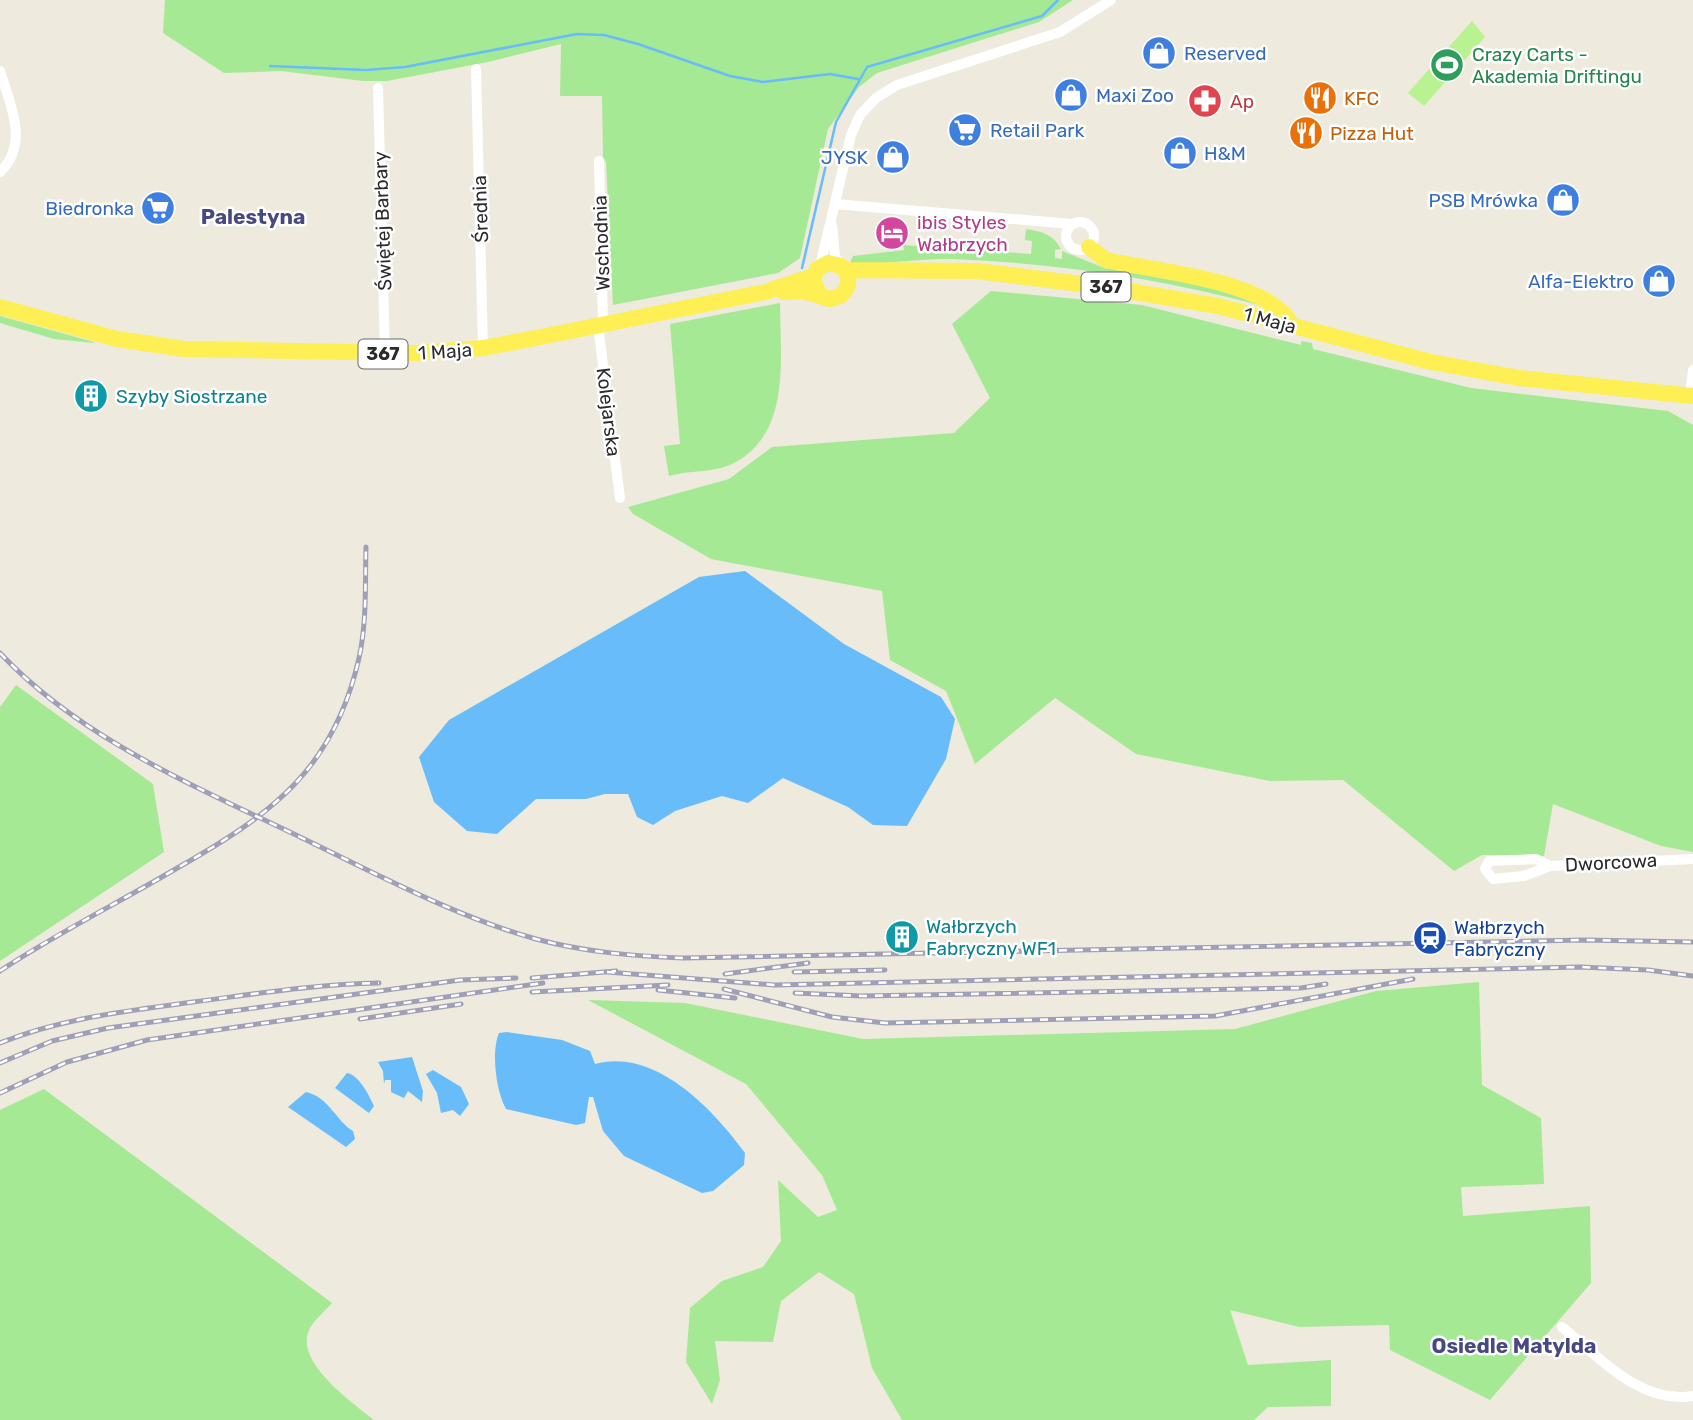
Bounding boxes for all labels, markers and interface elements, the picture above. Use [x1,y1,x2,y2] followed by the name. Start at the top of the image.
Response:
[1140,34,1178,72] shop icon: Reserved
[1184,42,1267,65] place label: Reserved
[1472,43,1642,88] place label: Crazy Carts - Akademia Driftingu
[1428,46,1466,84] sports icon: Crazy Carts - Akademia Driftingu
[1052,76,1090,114] shop icon: Maxi Zoo
[1301,79,1339,117] restaurant icon: KFC
[1186,82,1224,120] pharmacy icon: Ap
[1096,84,1174,107] place label: Maxi Zoo
[1344,87,1379,110] place label: KFC
[1230,90,1254,113] place label: Ap
[946,111,984,149] supermarket icon: Retail Park
[1287,114,1325,152] restaurant icon: Pizza Hut
[990,119,1084,142] place label: Retail Park
[1330,122,1414,145] place label: Pizza Hut
[1161,134,1199,172] shop icon: H&M
[874,138,912,176] shop icon: JYSK
[1204,142,1246,165] place label: H&M
[821,146,869,169] place label: JYSK
[369,151,396,291] street label: Świętej Barbary
[468,175,493,243] street label: Średnia
[1544,181,1582,219] shop icon: PSB Mrówka
[139,189,177,227] supermarket icon: Biedronka
[1429,189,1538,212] place label: PSB Mrówka
[588,195,615,291] street label: Wschodnia
[45,197,134,220] place label: Biedronka
[201,204,305,229] district label: Palestyna
[917,211,1008,256] place label: ibis Styles Wałbrzych
[873,214,911,252] hotel icon: ibis Styles Wałbrzych
[1640,262,1678,300] shop icon: Alfa-Elektro
[1528,270,1634,293] place label: Alfa-Elektro
[1082,272,1130,302] road number: 367
[1241,302,1299,339] street label: 1 Maja
[417,338,473,365] street label: 1 Maja
[358,340,408,368] road number: 367
[592,366,625,458] street label: Kolejarska
[72,377,110,415] building icon: Szyby Siostrzane
[116,385,267,408] place label: Szyby Siostrzane
[1564,849,1658,876] street label: Dworcowa
[926,915,1056,960] place label: Wałbrzych Fabryczny WF1
[1454,916,1546,961] place label: Wałbrzych Fabryczny
[883,918,921,956] building icon: Wałbrzych Fabryczny WF1
[1411,919,1449,957] station icon: Wałbrzych Fabryczny
[1432,1333,1596,1358] district label: Osiedle Matylda

